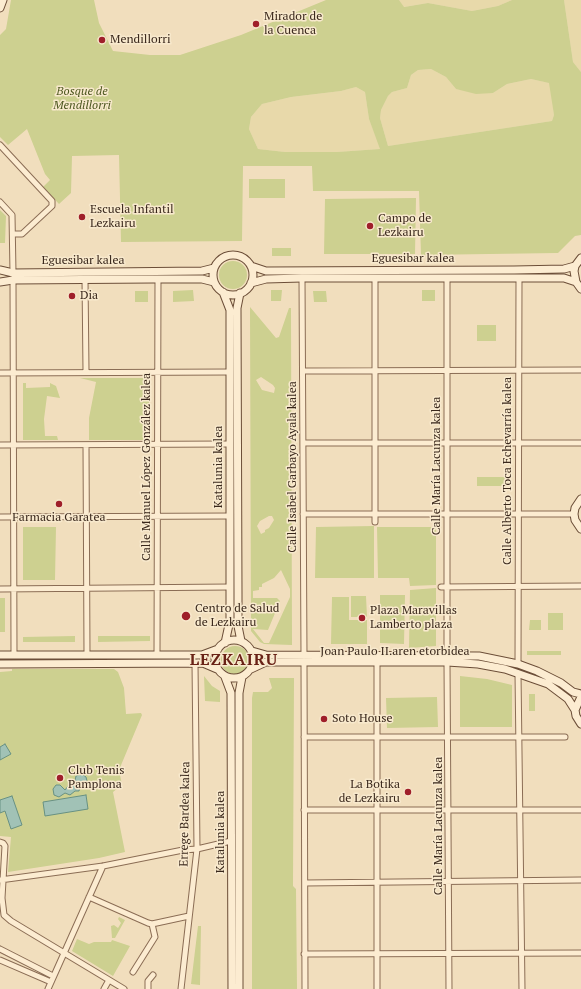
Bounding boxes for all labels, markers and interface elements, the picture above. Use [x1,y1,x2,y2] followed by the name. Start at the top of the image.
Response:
[264,10,322,38] place label: Mirador de la Cuenca
[251,19,261,29] marker: Mirador de la Cuenca
[110,33,171,47] place label: Mendillorri
[97,35,107,45] marker: Mendillorri
[53,85,111,113] park label: Bosque de Mendillorri
[90,203,174,231] place label: Escuela Infantil Lezkairu
[77,212,87,222] marker: Escuela Infantil Lezkairu
[378,212,431,240] place label: Campo de Lezkairu
[365,221,375,231] marker: Campo de Lezkairu
[371,252,455,266] street label: Eguesibar kalea
[41,254,125,268] street label: Eguesibar kalea
[80,289,98,303] place label: Dia
[67,291,77,301] marker: Dia
[140,373,154,561] street label: Calle Manuel López González kalea
[501,377,515,565] street label: Calle Alberto Toca Echevarría kalea
[286,381,300,553] street label: Calle Isabel Garbayo Ayala kalea
[430,397,444,535] street label: Calle María Lacunza kalea
[212,426,226,508] street label: Katalunia kalea
[54,499,64,509] marker: Farmacia Garatea
[12,511,106,525] place label: Farmacia Garatea
[195,602,279,630] place label: Centro de Salud de Lezkairu
[370,604,457,632] place label: Plaza Maravillas Lamberto plaza
[180,610,192,622] marker: Centro de Salud de Lezkairu
[357,613,367,623] marker: Plaza Maravillas Lamberto plaza
[320,645,470,659] street label: Joan Paulo II.aren etorbidea
[190,650,278,670] district label: LEZKAIRU
[332,712,392,726] place label: Soto House
[319,714,329,724] marker: Soto House
[432,757,446,895] street label: Calle María Lacunza kalea
[177,761,193,867] street label: Errege Bardea kalea
[68,764,124,792] place label: Club Tenis Pamplona
[55,773,65,783] marker: Club Tenis Pamplona
[339,778,400,806] place label: La Botika de Lezkairu
[403,787,413,797] marker: La Botika de Lezkairu
[214,791,228,873] street label: Katalunia kalea

